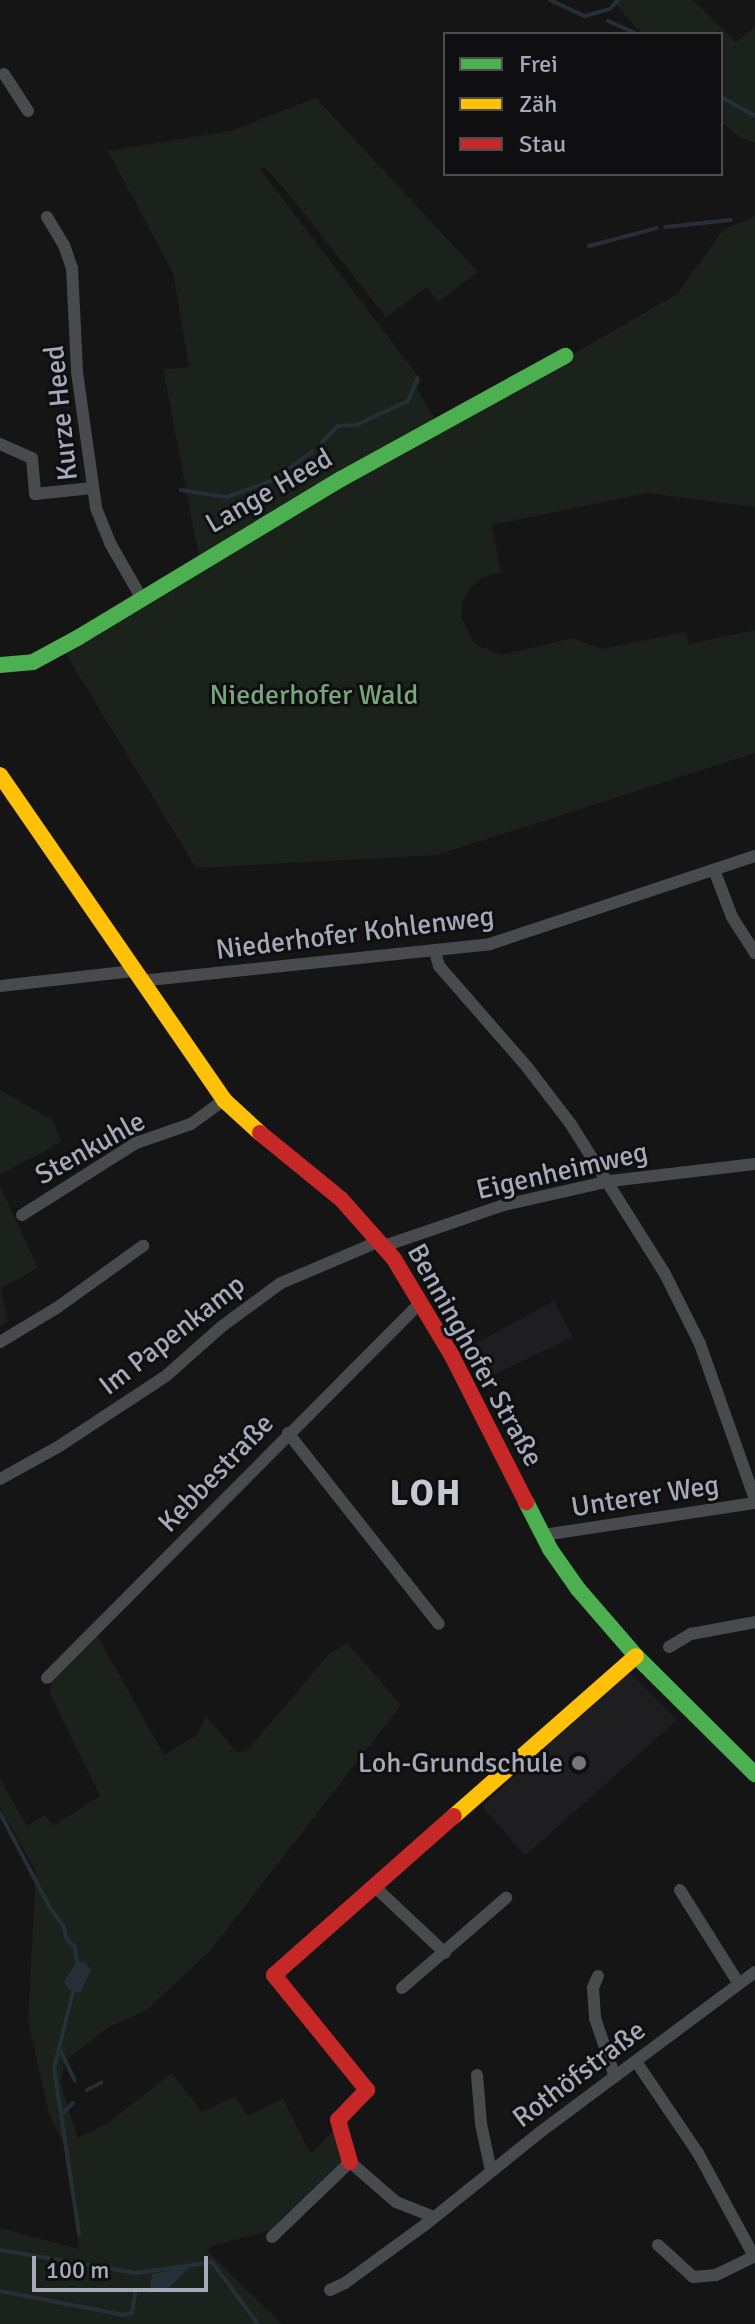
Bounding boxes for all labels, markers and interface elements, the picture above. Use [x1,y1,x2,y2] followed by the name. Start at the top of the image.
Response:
[443,32,723,176] legend
[519,49,558,79] text: Frei
[519,89,557,119] text: Zäh
[519,129,566,159] text: Stau
[37,344,85,482] street label: Kurze Heed
[200,441,338,541] street label: Lange Heed
[210,678,418,712] park label: Niederhofer Wald
[214,899,496,967] street label: Niederhofer Kohlenweg
[29,1104,151,1192] street label: Stenkuhle
[473,1135,651,1207] street label: Eigenheimweg
[400,1238,550,1472] street label: Benninghofer Straße
[92,1268,252,1402] street label: Im Papenkamp
[151,1407,281,1539] street label: Kebbestraße
[569,1468,721,1524] street label: Unterer Weg
[389,1472,463,1516] district label: LOH
[358,1746,563,1780] place label: Loh-Grundschule
[570,1754,588,1772] marker: Loh-Grundschule
[506,2013,652,2135] street label: Rothöfstraße
[36,2240,212,2290] scale bar
[46,2255,109,2285] text: 100 m

